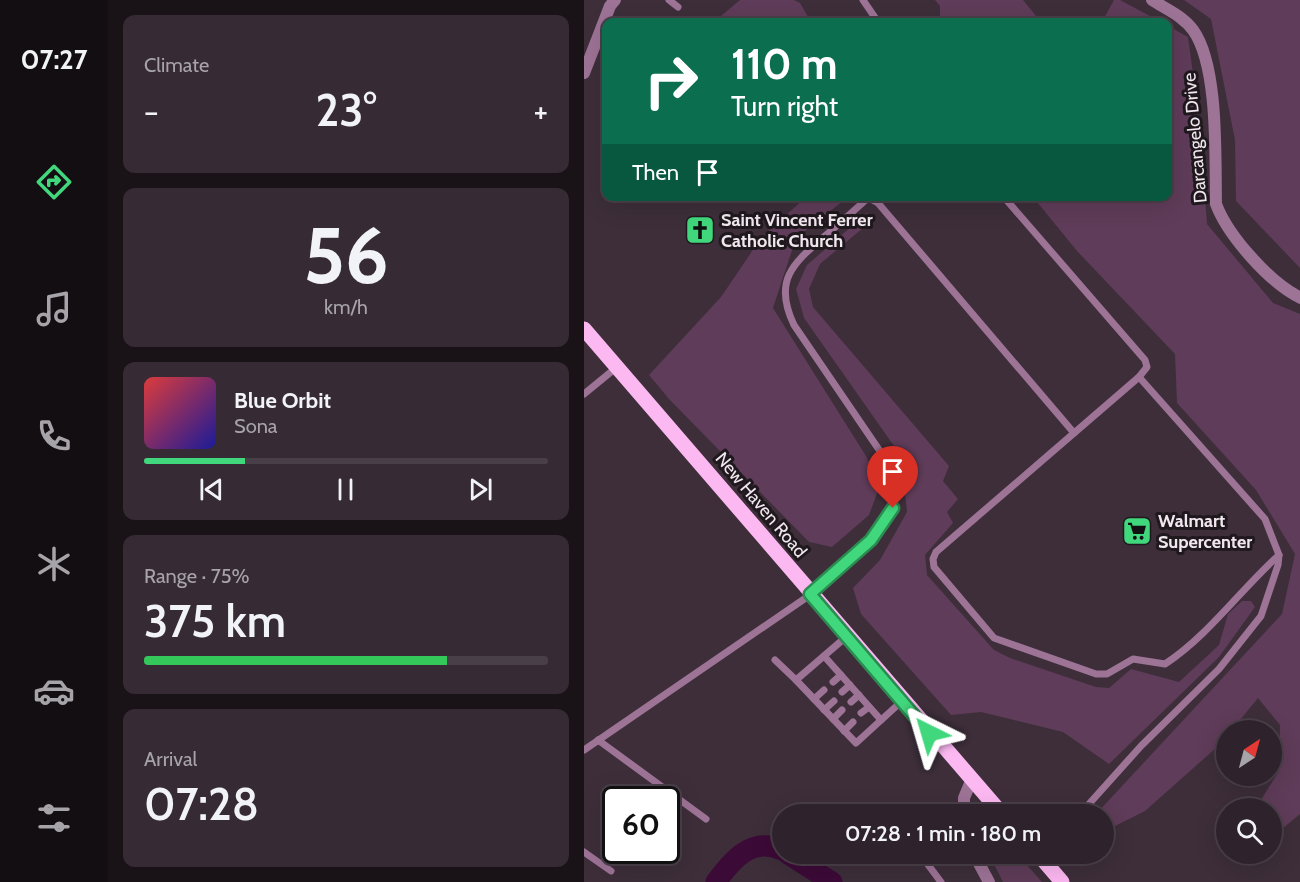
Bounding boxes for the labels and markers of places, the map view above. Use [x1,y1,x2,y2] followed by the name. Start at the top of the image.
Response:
[721,209,873,252] place label: Saint Vincent Ferrer Catholic Church
[684,214,716,246] church icon: Saint Vincent Ferrer Catholic Church
[867,446,918,508] pin
[1158,510,1252,553] place label: Walmart Supercenter
[1121,515,1153,547] supermarket icon: Walmart Supercenter

